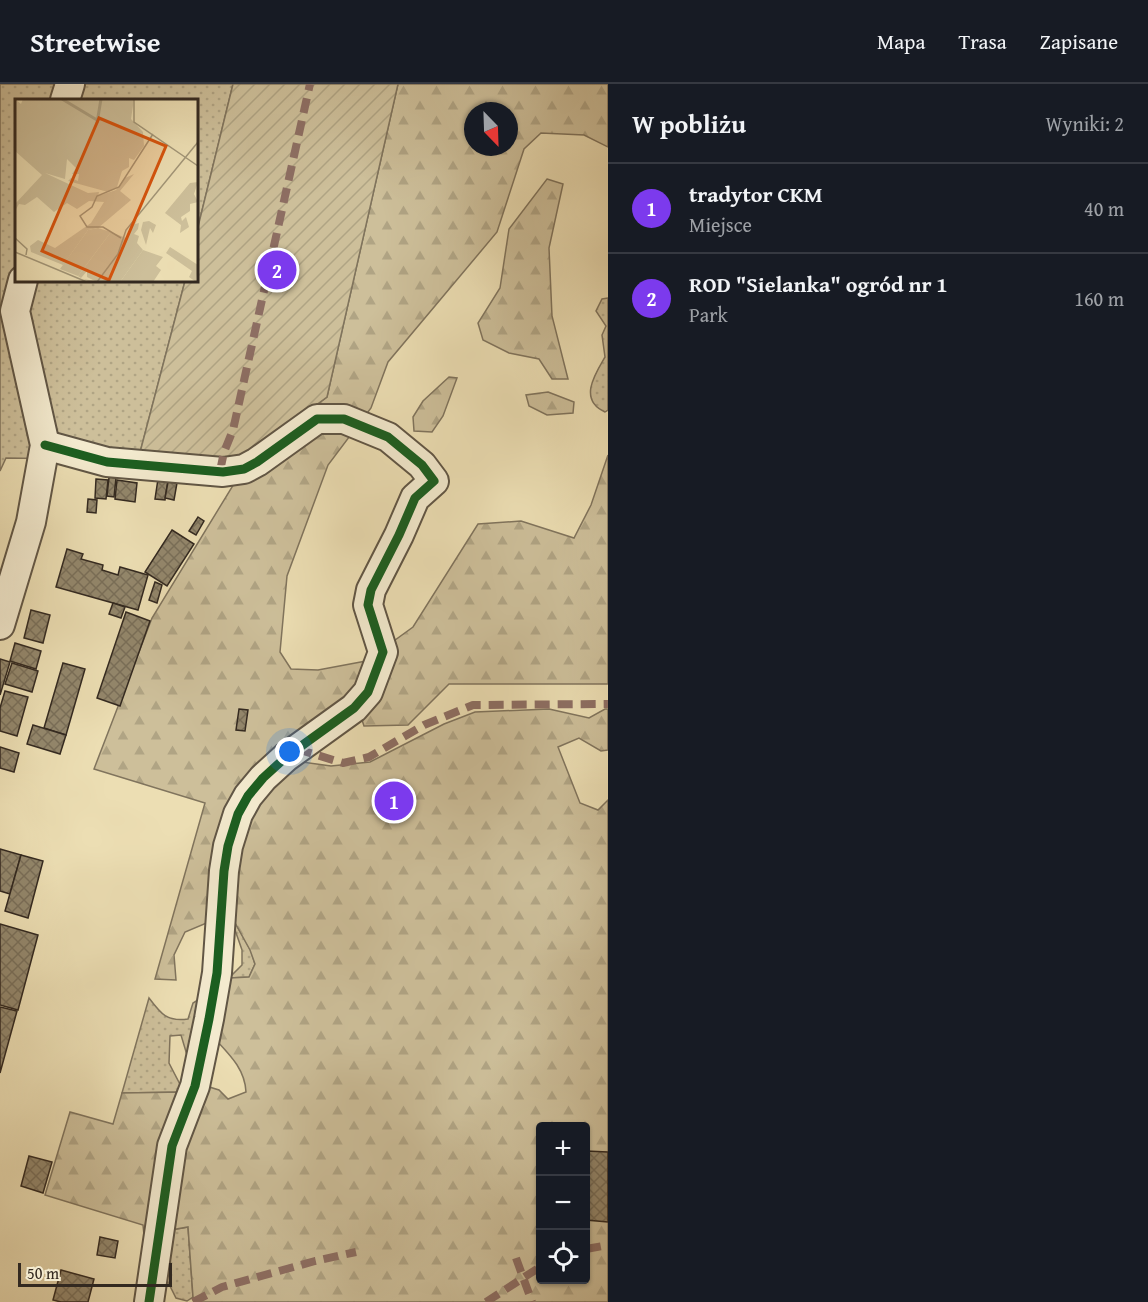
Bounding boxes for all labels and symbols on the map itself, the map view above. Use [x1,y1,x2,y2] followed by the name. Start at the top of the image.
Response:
[15,99,198,282] inset map
[464,102,518,156] north arrow
[258,248,296,292] pin: 2
[275,737,304,766] your location
[374,778,414,824] pin: 1
[18,1260,172,1288] scale bar

